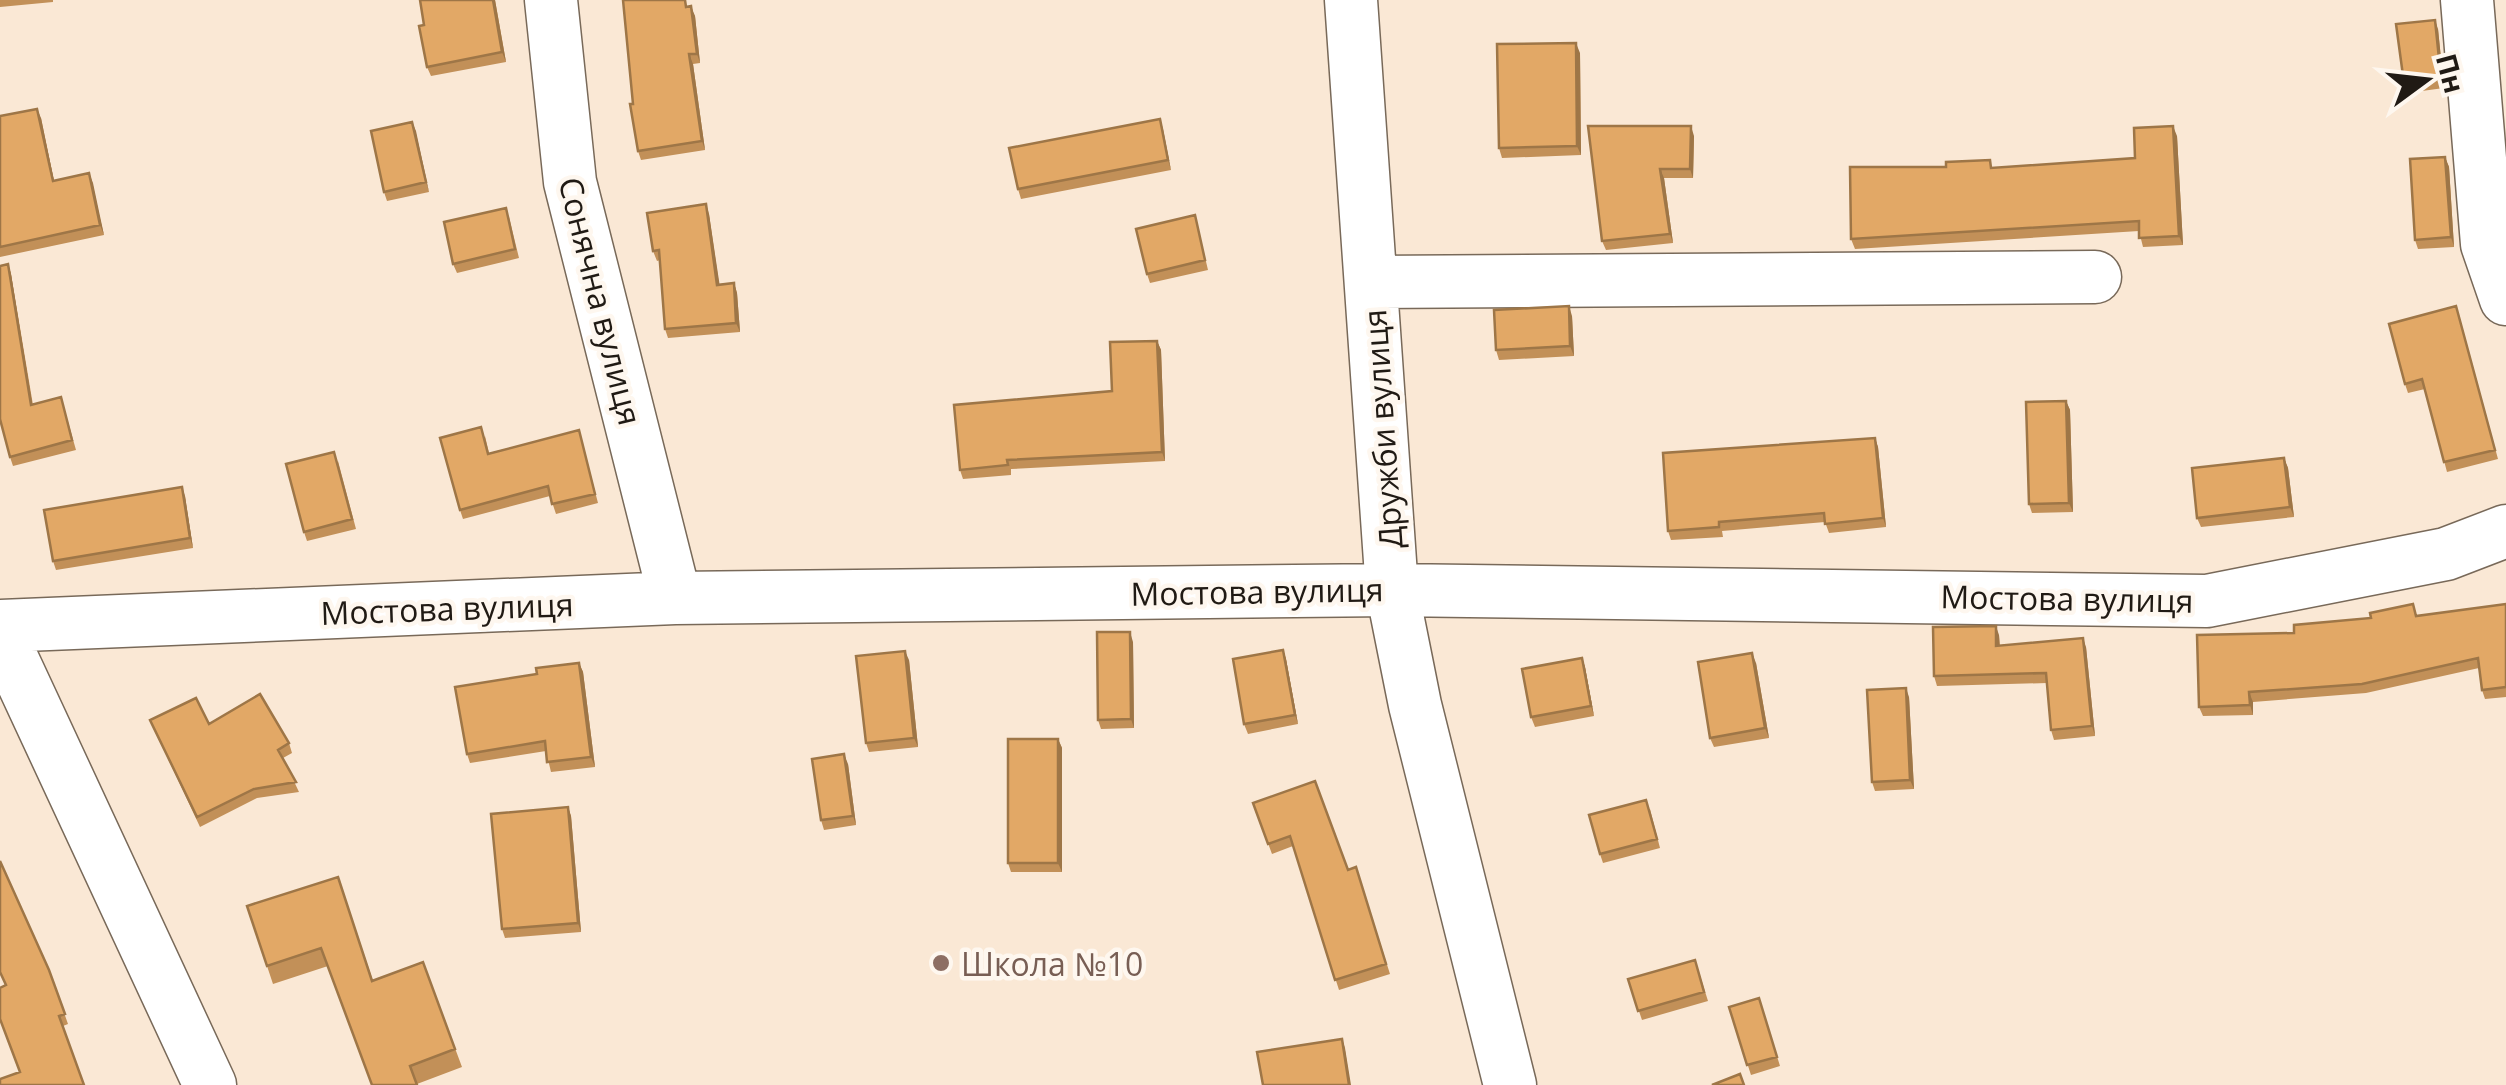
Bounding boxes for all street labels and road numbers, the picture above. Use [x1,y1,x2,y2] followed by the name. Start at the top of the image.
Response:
[549,173,653,429] street label: Сонячна вулиця
[1352,308,1412,550] street label: Дружби вулиця
[1130,567,1384,615] street label: Мостова вулиця
[1940,574,2194,622] street label: Мостова вулиця
[320,582,574,634] street label: Мостова вулиця

